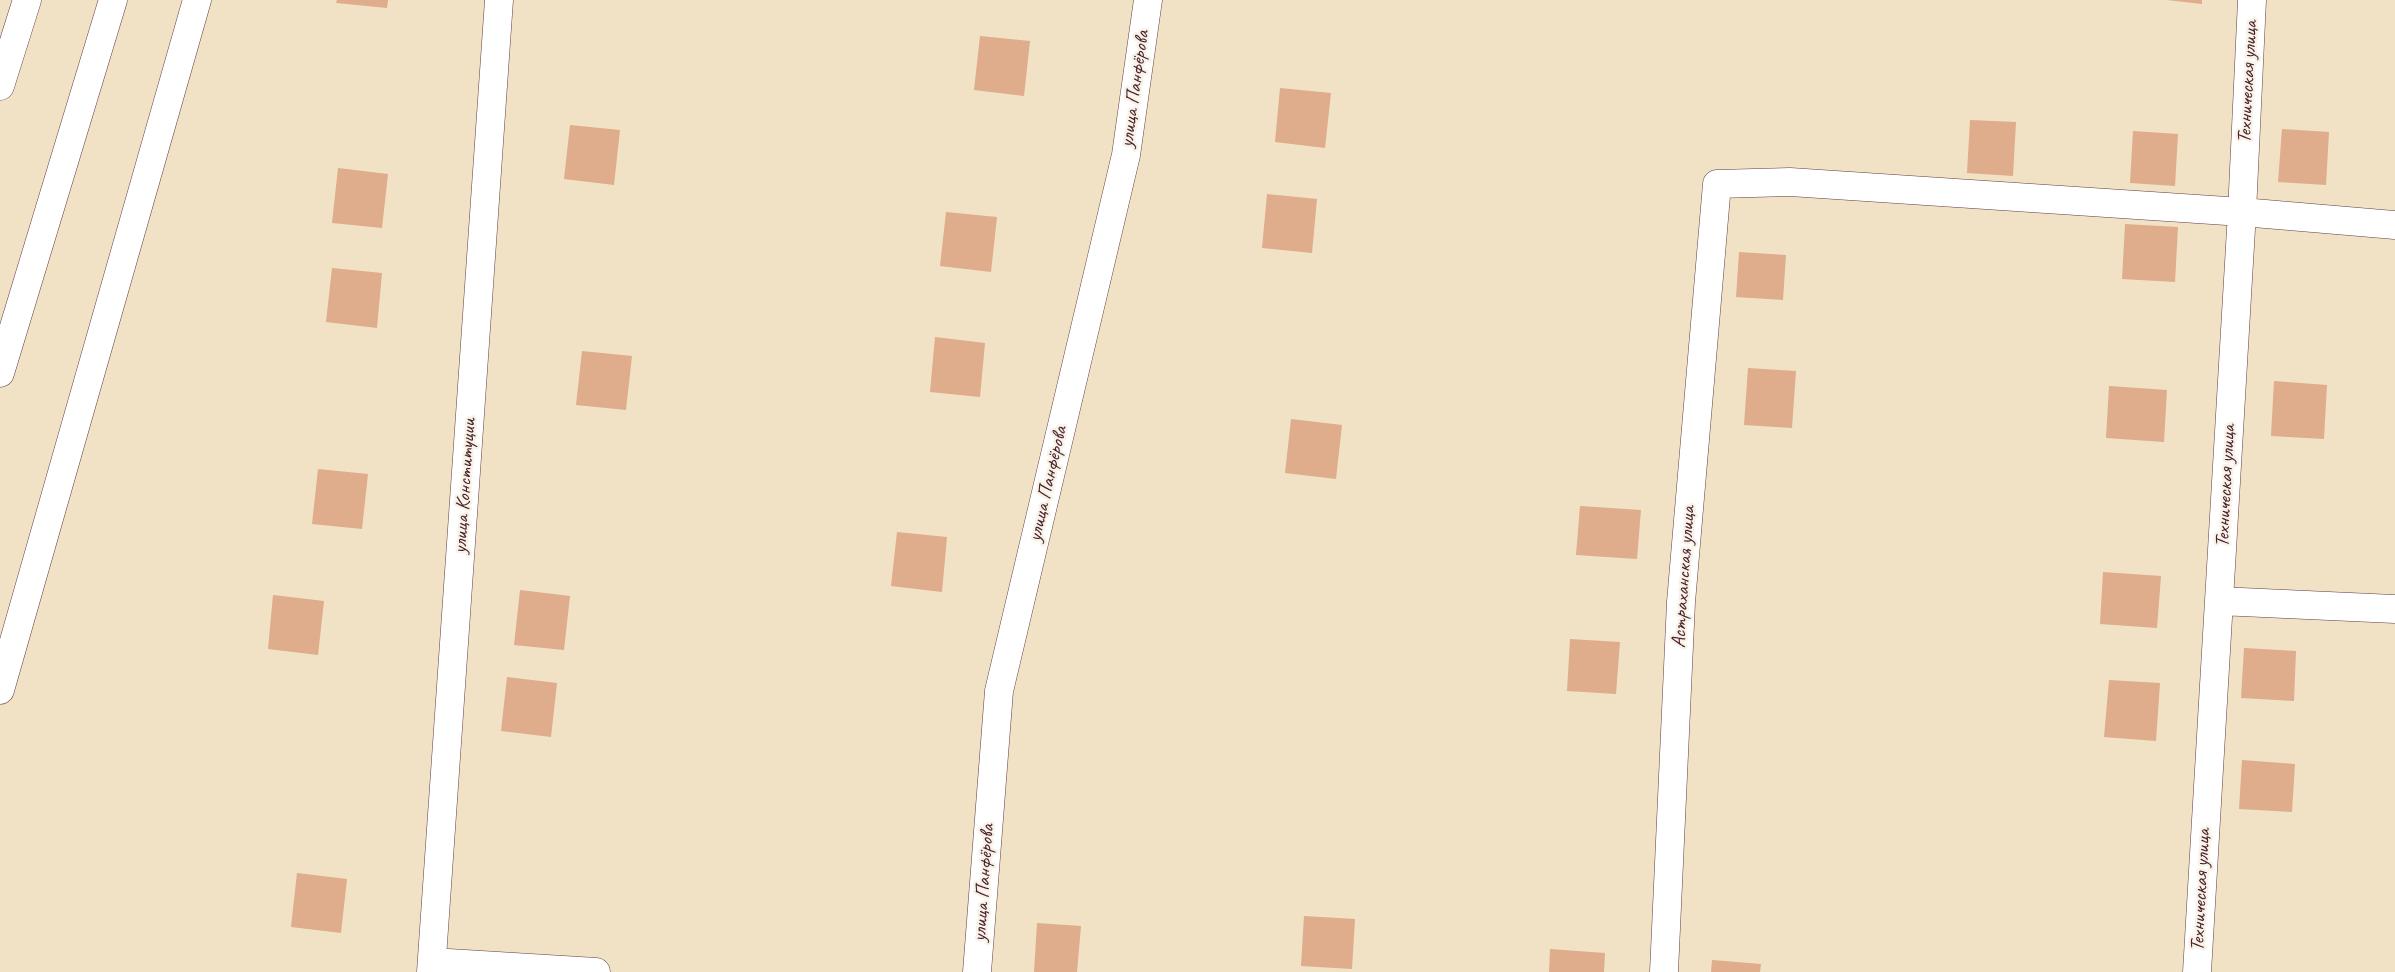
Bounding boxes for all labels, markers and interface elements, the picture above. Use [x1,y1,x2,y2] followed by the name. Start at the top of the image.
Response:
[2233,20,2263,144] street label: Техническая улица
[1115,29,1155,149] street label: улица Панфёрова
[448,418,482,554] street label: улица Конституции
[1023,424,1073,544] street label: улица Панфёрова
[2211,424,2241,548] street label: Техническая улица
[1667,505,1701,649] street label: Астраханская улица
[968,824,1000,942] street label: улица Панфёрова
[2186,828,2216,952] street label: Техническая улица

